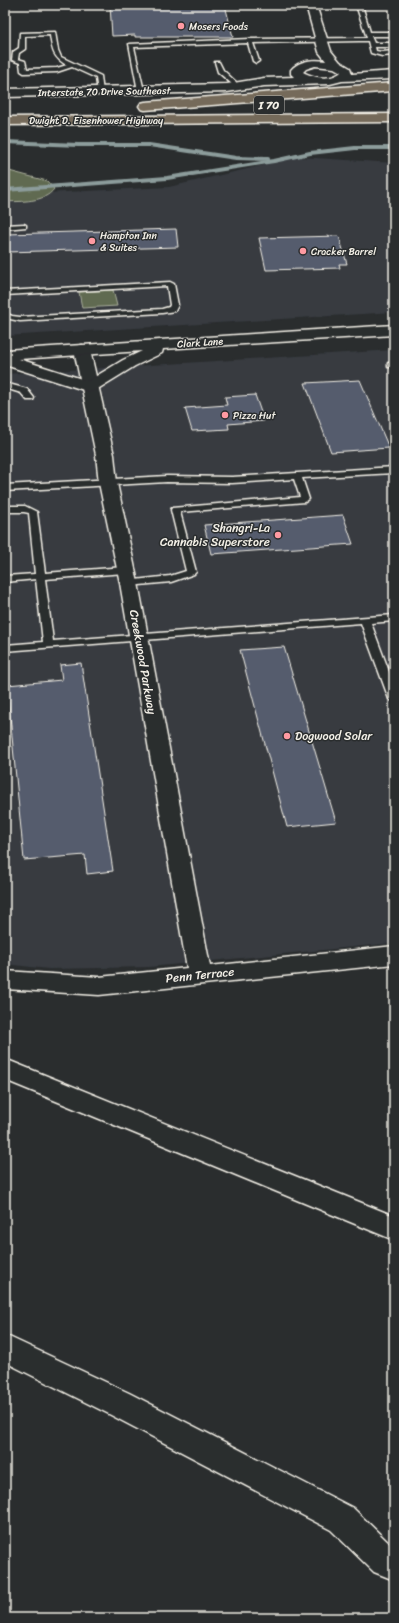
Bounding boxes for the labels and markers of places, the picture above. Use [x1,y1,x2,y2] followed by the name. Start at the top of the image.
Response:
[189,18,249,36] place label: Mosers Foods
[176,21,186,31] marker: Mosers Foods
[100,227,158,257] place label: Hampton Inn & Suites
[87,236,97,246] marker: Hampton Inn & Suites
[311,243,377,261] place label: Cracker Barrel
[298,246,308,256] marker: Cracker Barrel
[233,407,276,425] place label: Pizza Hut
[220,410,230,420] marker: Pizza Hut
[160,517,270,553] place label: Shangri-La Cannabis Superstore
[273,530,283,540] marker: Shangri-La Cannabis Superstore
[295,725,373,747] place label: Dogwood Solar
[282,731,292,741] marker: Dogwood Solar

